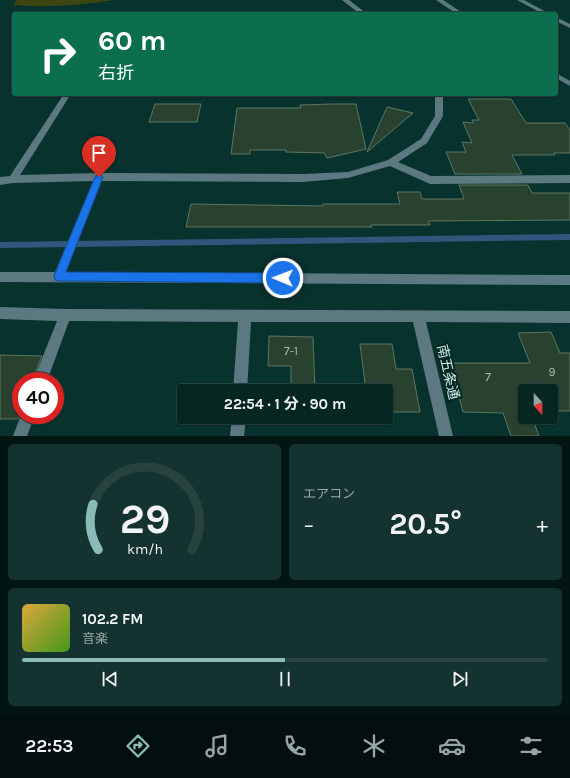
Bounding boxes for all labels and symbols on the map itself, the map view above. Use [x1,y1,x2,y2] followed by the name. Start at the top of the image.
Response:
[82,136,116,177] pin
[262,257,304,299] position arrow
[433,343,463,401] street label: 南五条通
[284,344,298,358] house number: 7-1
[549,365,556,379] house number: 9
[485,370,491,384] house number: 7
[12,372,64,424] speed limit sign: 40
[518,384,558,424] north arrow

